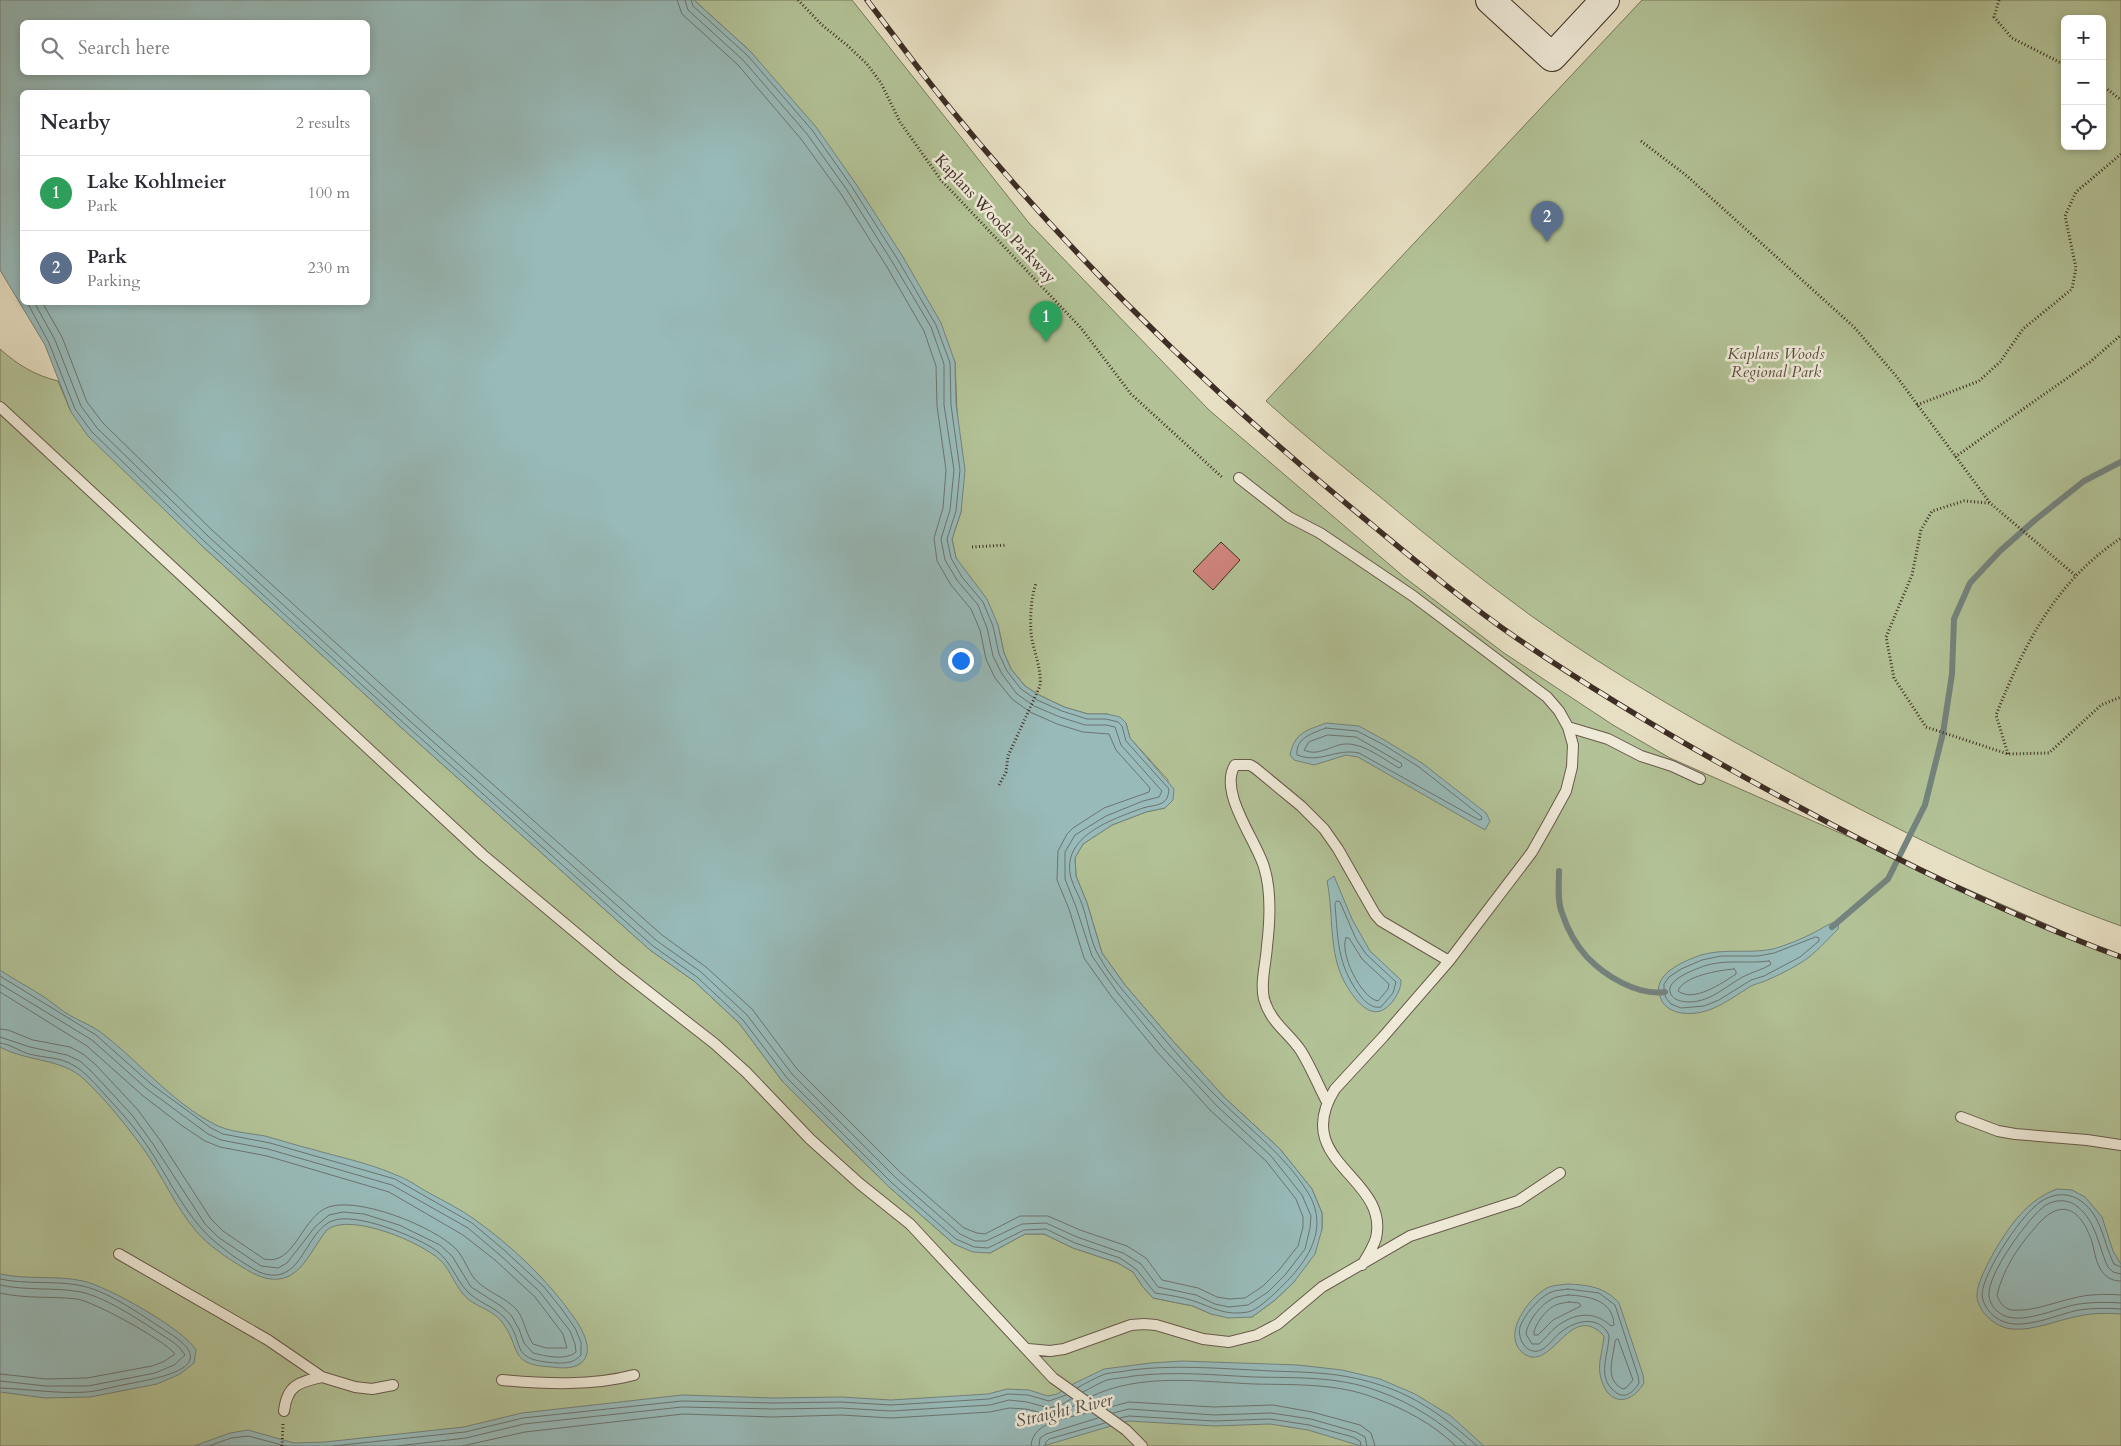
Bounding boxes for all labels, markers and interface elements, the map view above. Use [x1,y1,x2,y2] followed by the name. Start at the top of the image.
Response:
[2061,15,2106,150] map controls
[2061,15,2106,60] button: +
[20,20,370,75] search box
[38,34,66,62] icon: search
[78,35,170,61] text: Search here
[2061,60,2106,105] button: −
[2061,105,2106,150] button: locate
[40,108,111,137] text: Nearby
[296,112,350,134] text: 2 results
[930,149,1061,288] street label: Kaplans Woods Parkway
[87,169,226,195] text: Lake Kohlmeier
[52,182,60,204] text: 1
[308,182,350,204] text: 100 m
[87,195,118,217] text: Park
[1531,201,1563,242] pin: 2
[87,244,127,270] text: Park
[52,257,60,279] text: 2
[308,257,350,279] text: 230 m
[87,270,140,292] text: Parking
[1030,301,1062,342] pin: 1
[1727,343,1825,383] park label: Kaplans Woods Regional Park
[948,648,974,674] your location
[1013,1387,1116,1434] water label: Straight River

